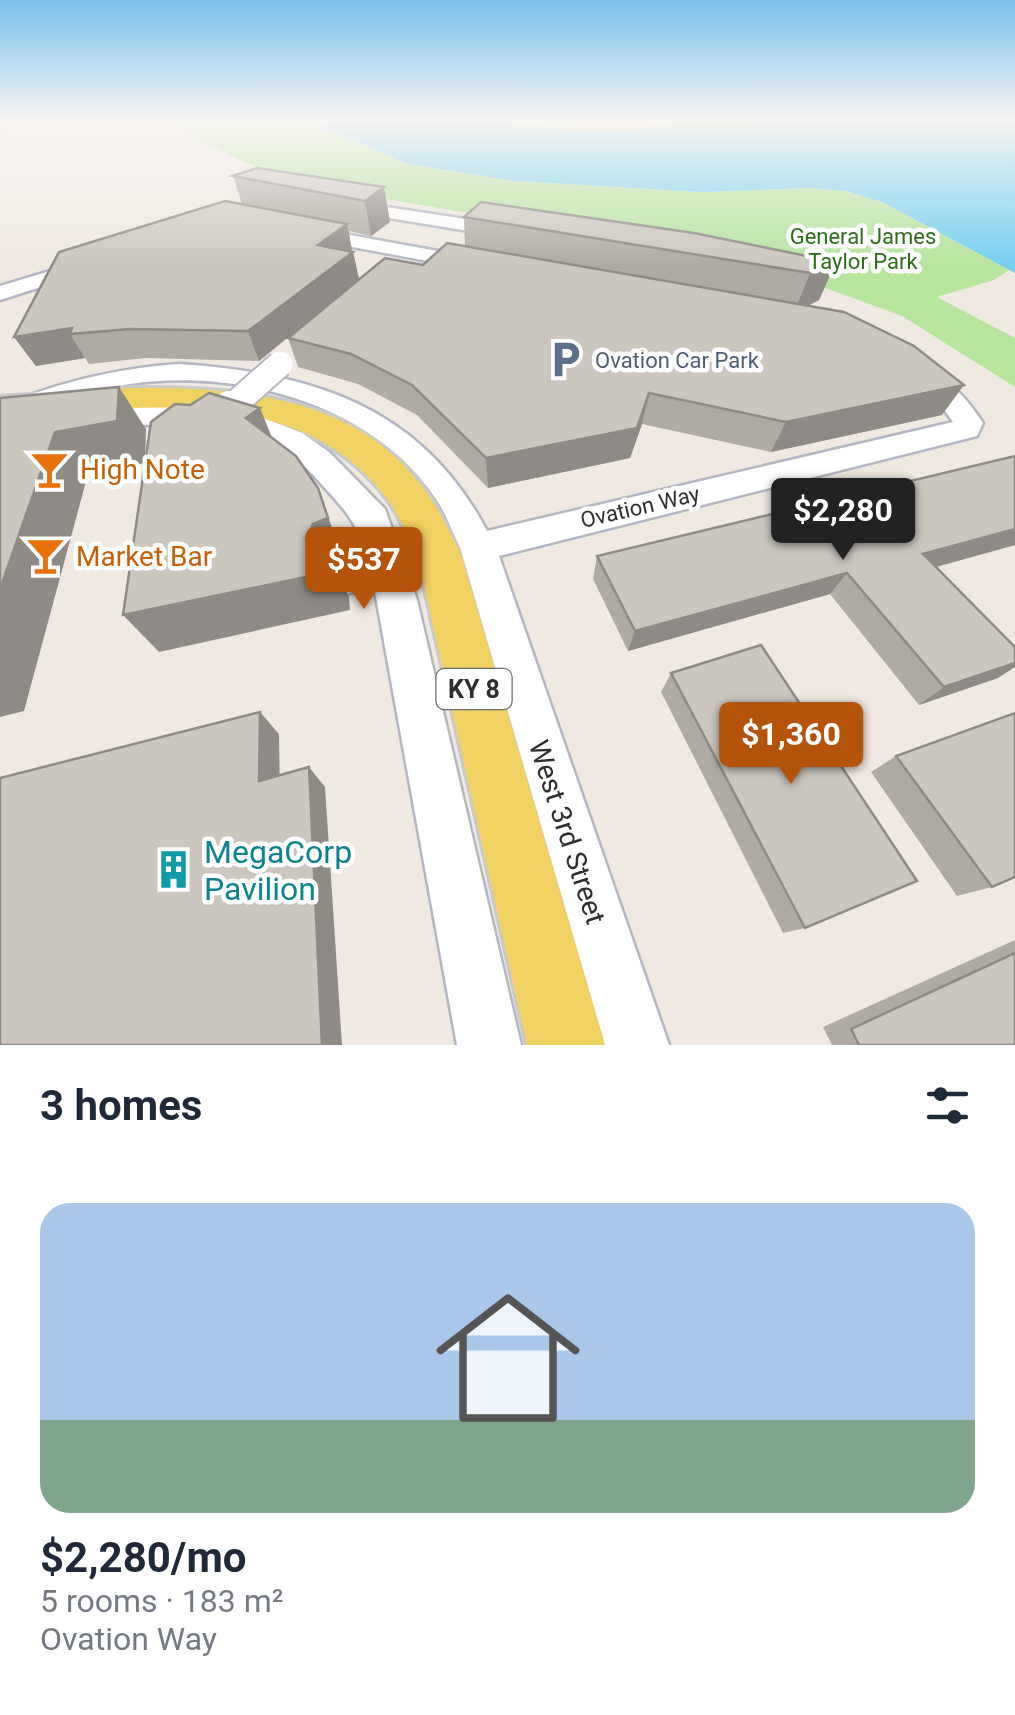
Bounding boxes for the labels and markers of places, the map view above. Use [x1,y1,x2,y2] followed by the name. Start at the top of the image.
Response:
[544,339,586,381] parking icon: Ovation Car Park
[595,348,760,373] place label: Ovation Car Park
[29,448,71,490] bar icon: High Note
[80,453,205,486] place label: High Note
[762,478,924,563] pin: $2,280
[305,527,423,612] pin: $537
[25,535,67,577] bar icon: Market Bar
[76,540,213,573] place label: Market Bar
[710,702,872,787] pin: $1,360
[204,833,352,908] place label: MegaCorp Pavilion
[153,849,195,891] building icon: MegaCorp Pavilion

